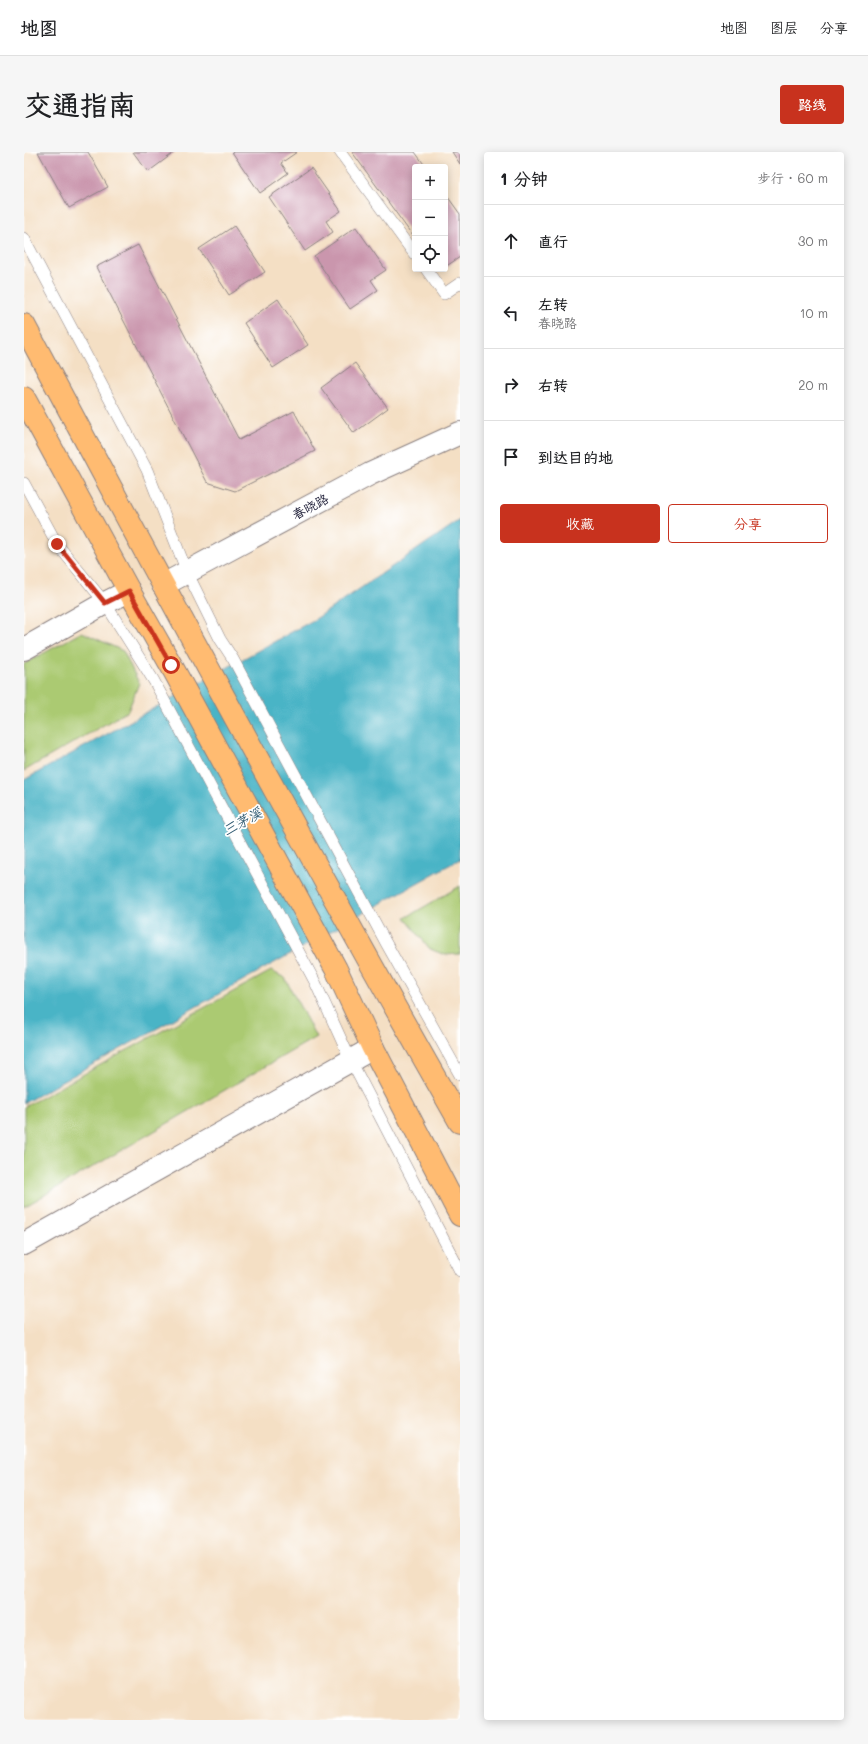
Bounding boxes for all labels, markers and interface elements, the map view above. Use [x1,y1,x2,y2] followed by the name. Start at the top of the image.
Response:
[20,15,58,40] text: 地图
[720,18,748,37] text: 地图
[770,18,798,37] text: 图层
[820,18,848,37] text: 分享
[780,85,844,124] button: 路线
[24,86,136,122] text: 交通指南
[412,164,448,272] map controls
[412,164,448,200] button: +
[500,167,548,189] text: 1 分钟
[758,169,828,186] text: 步行 · 60 m
[412,200,448,236] button: −
[500,230,522,252] icon: ahead
[538,231,568,251] text: 直行
[798,232,828,249] text: 30 m
[412,236,448,272] button: locate
[538,294,568,314] text: 左转
[500,302,522,324] icon: left
[800,304,828,321] text: 10 m
[538,314,577,331] text: 春晓路
[500,374,522,396] icon: right
[538,375,568,395] text: 右转
[798,376,828,393] text: 20 m
[500,446,522,468] icon: arrive
[538,447,613,467] text: 到达目的地
[289,489,331,523] street label: 春晓路
[500,504,660,543] button: 收藏
[668,504,828,543] button: 分享
[48,535,66,553] route end
[162,656,180,674] route start
[219,802,266,839] water label: 三茅溪

